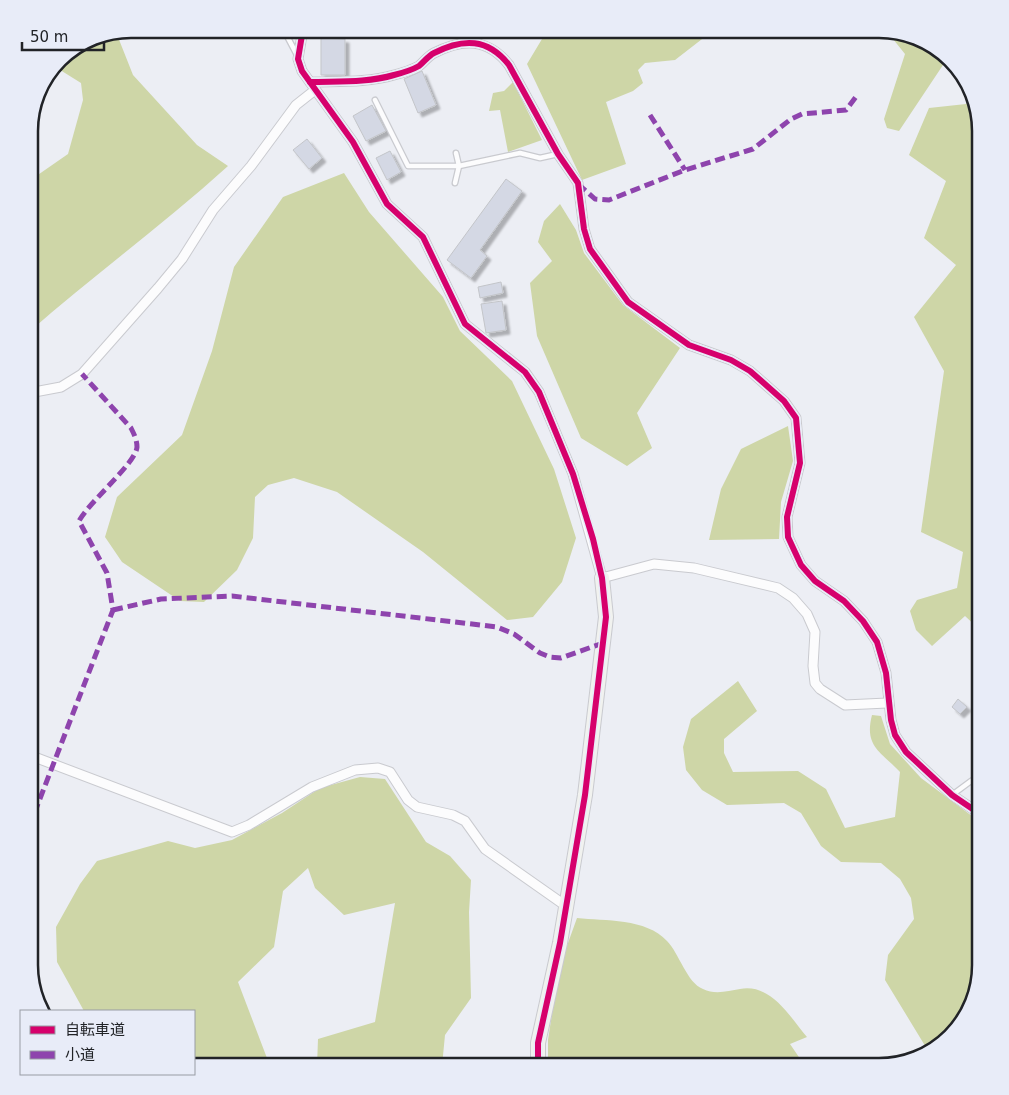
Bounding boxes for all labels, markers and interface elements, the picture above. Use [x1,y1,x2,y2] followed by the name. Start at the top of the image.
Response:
[22,20,105,52] scale bar
[30,28,68,46] text: 50 m
[20,1010,195,1075] legend
[65,1021,125,1039] text: 自転車道
[65,1046,95,1064] text: 小道

